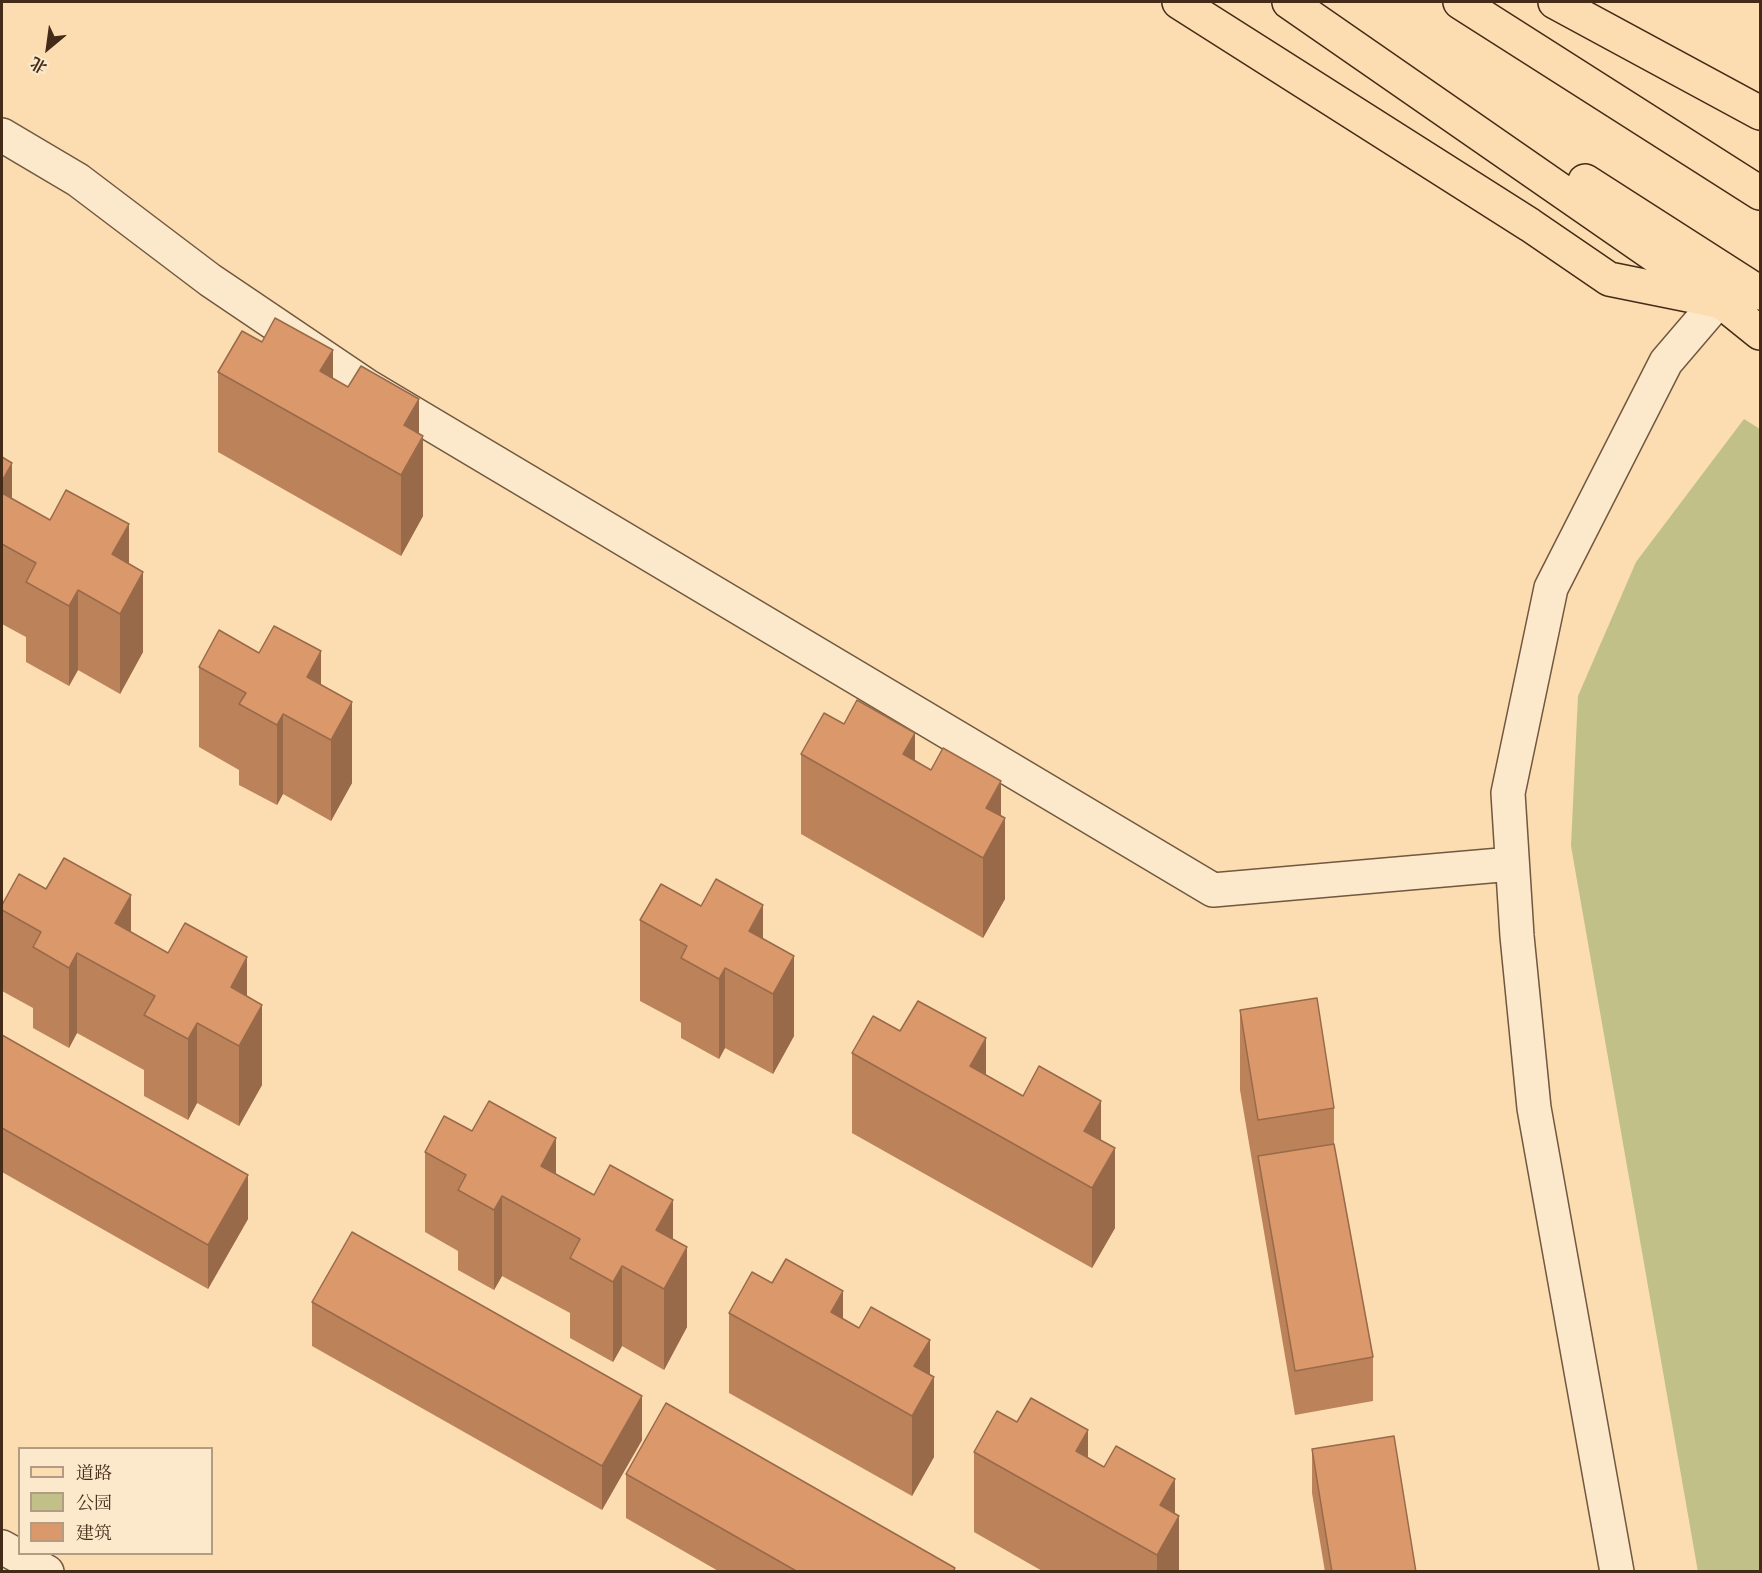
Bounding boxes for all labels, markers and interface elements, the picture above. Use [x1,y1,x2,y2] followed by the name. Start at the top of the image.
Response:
[18,18,78,78] north arrow
[27,51,51,76] text: 北
[18,1447,213,1555] legend
[76,1463,112,1486] text: 道路
[76,1493,112,1516] text: 公园
[76,1523,112,1546] text: 建筑

